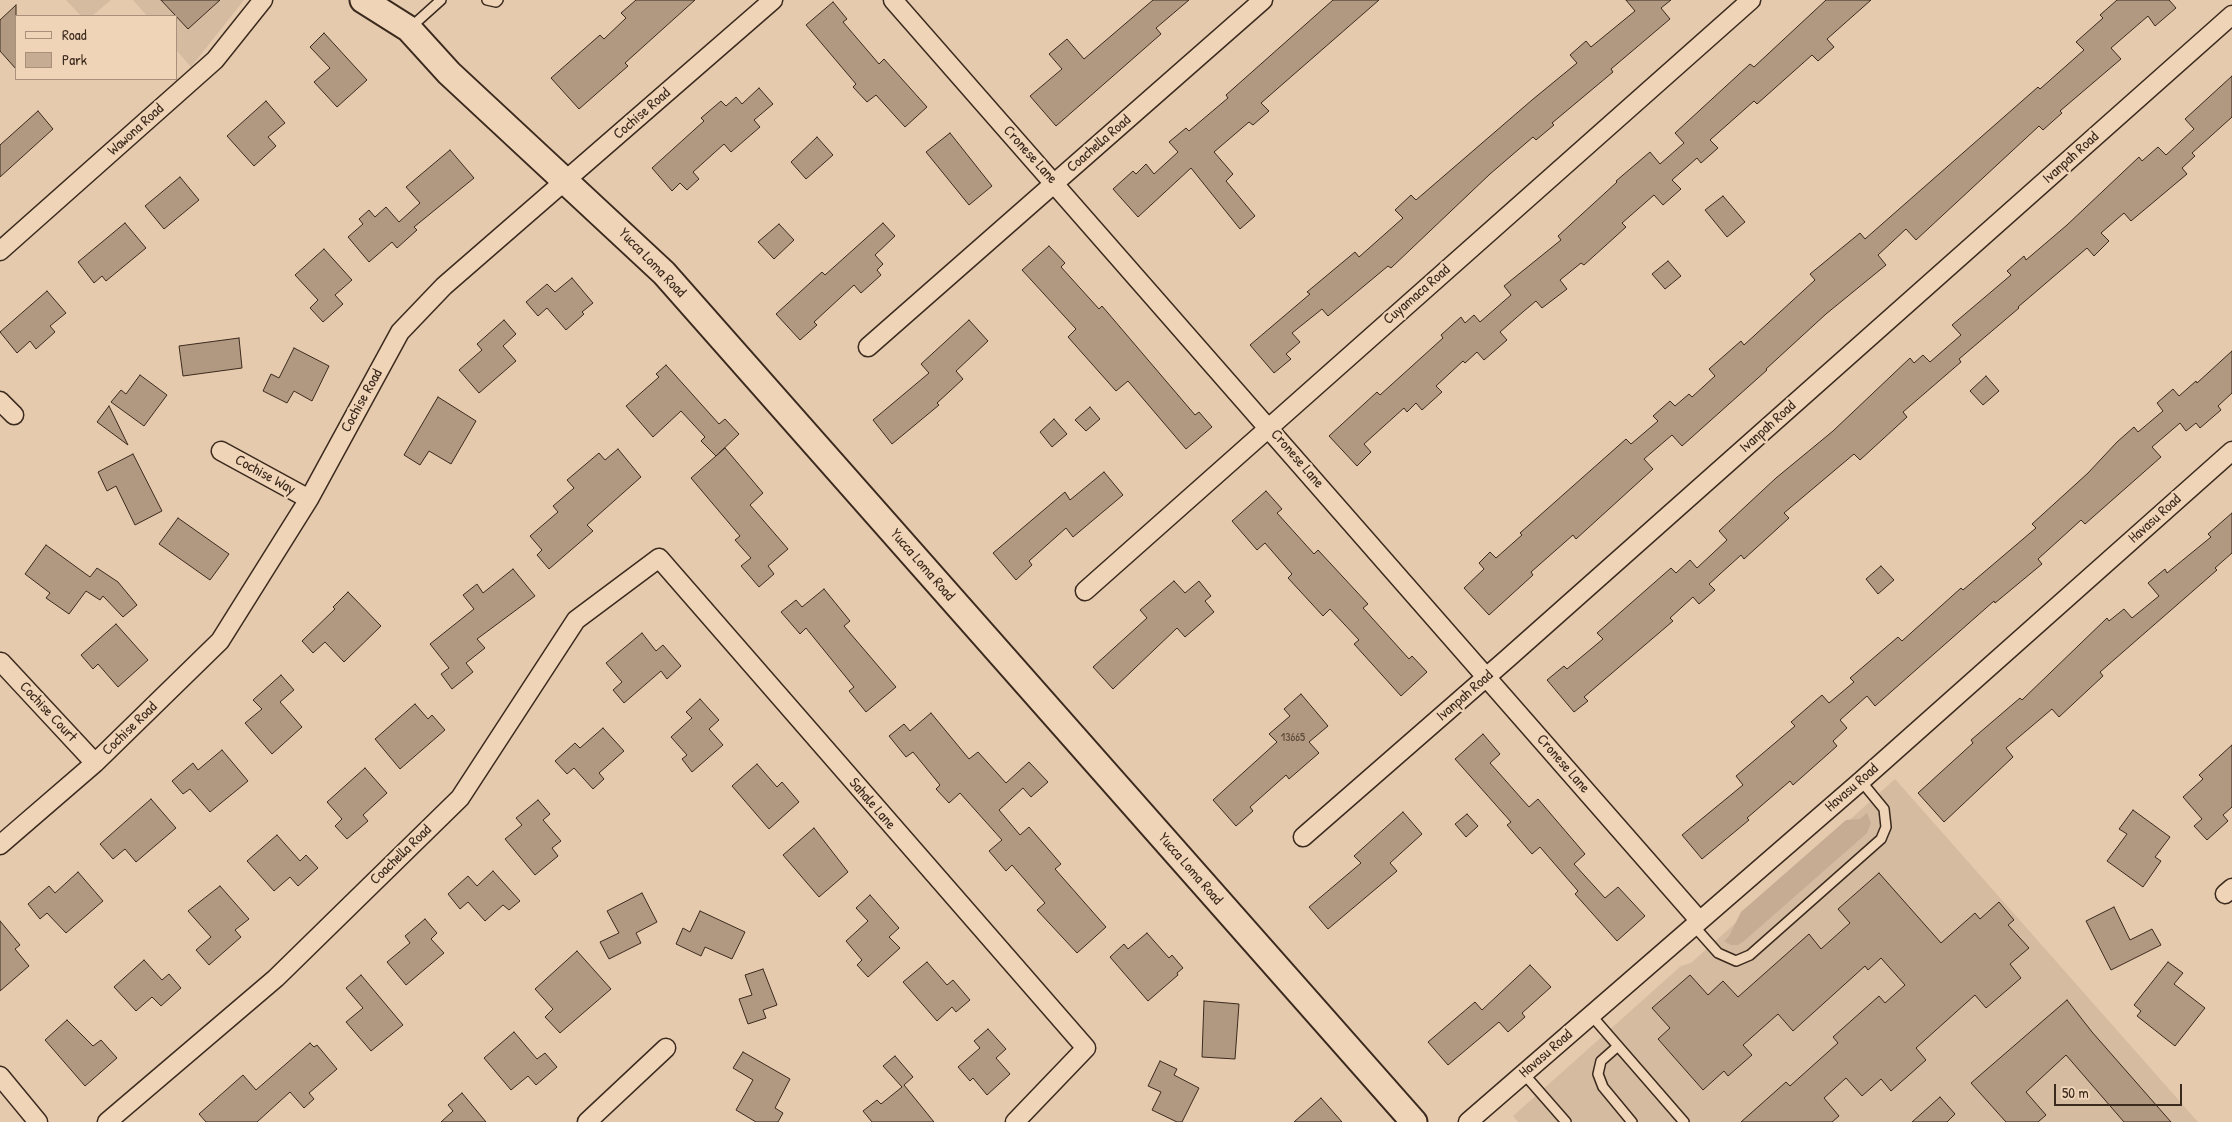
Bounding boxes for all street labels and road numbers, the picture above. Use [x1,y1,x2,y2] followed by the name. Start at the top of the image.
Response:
[610,84,674,144] street label: Cochise Road
[104,100,168,160] street label: Wawona Road
[1063,111,1135,177] street label: Coachella Road
[999,122,1061,188] street label: Cronese Lane
[2039,128,2103,188] street label: Ivanpah Road
[614,225,690,301] street label: Yucca Loma Road
[1380,261,1454,329] street label: Cuyamaca Road
[337,366,387,436] street label: Cochise Road
[1736,397,1800,457] street label: Ivanpah Road
[1267,426,1327,492] street label: Cronese Lane
[232,451,298,499] street label: Cochise Way
[2125,491,2185,547] street label: Havasu Road
[886,525,958,605] street label: Yucca Loma Road
[1433,667,1497,725] street label: Ivanpah Road
[15,678,81,746] street label: Cochise Court
[99,698,161,760] street label: Cochise Road
[1533,731,1593,797] street label: Cronese Lane
[1822,760,1882,816] street label: Havasu Road
[845,774,899,834] street label: Sahale Lane
[366,821,436,889] street label: Coachella Road
[1154,829,1226,909] street label: Yucca Loma Road
[1516,1026,1576,1082] street label: Havasu Road

